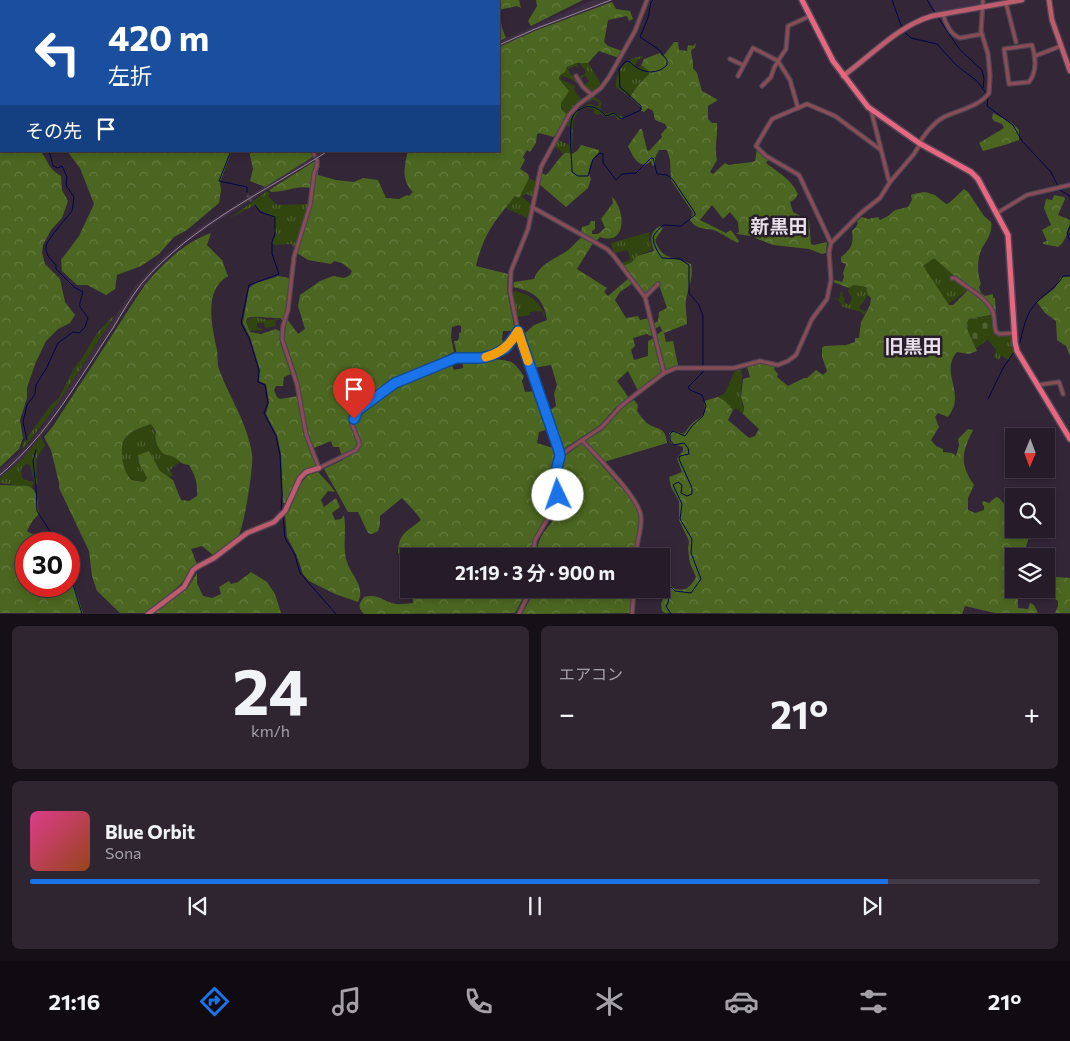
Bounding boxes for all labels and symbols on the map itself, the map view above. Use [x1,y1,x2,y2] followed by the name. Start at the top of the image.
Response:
[750,214,808,237] district label: 新黒田
[884,334,942,357] district label: 旧黒田
[333,368,375,419] pin
[1005,428,1055,478] north arrow
[531,468,583,520] position arrow
[15,532,80,597] speed limit sign: 30

